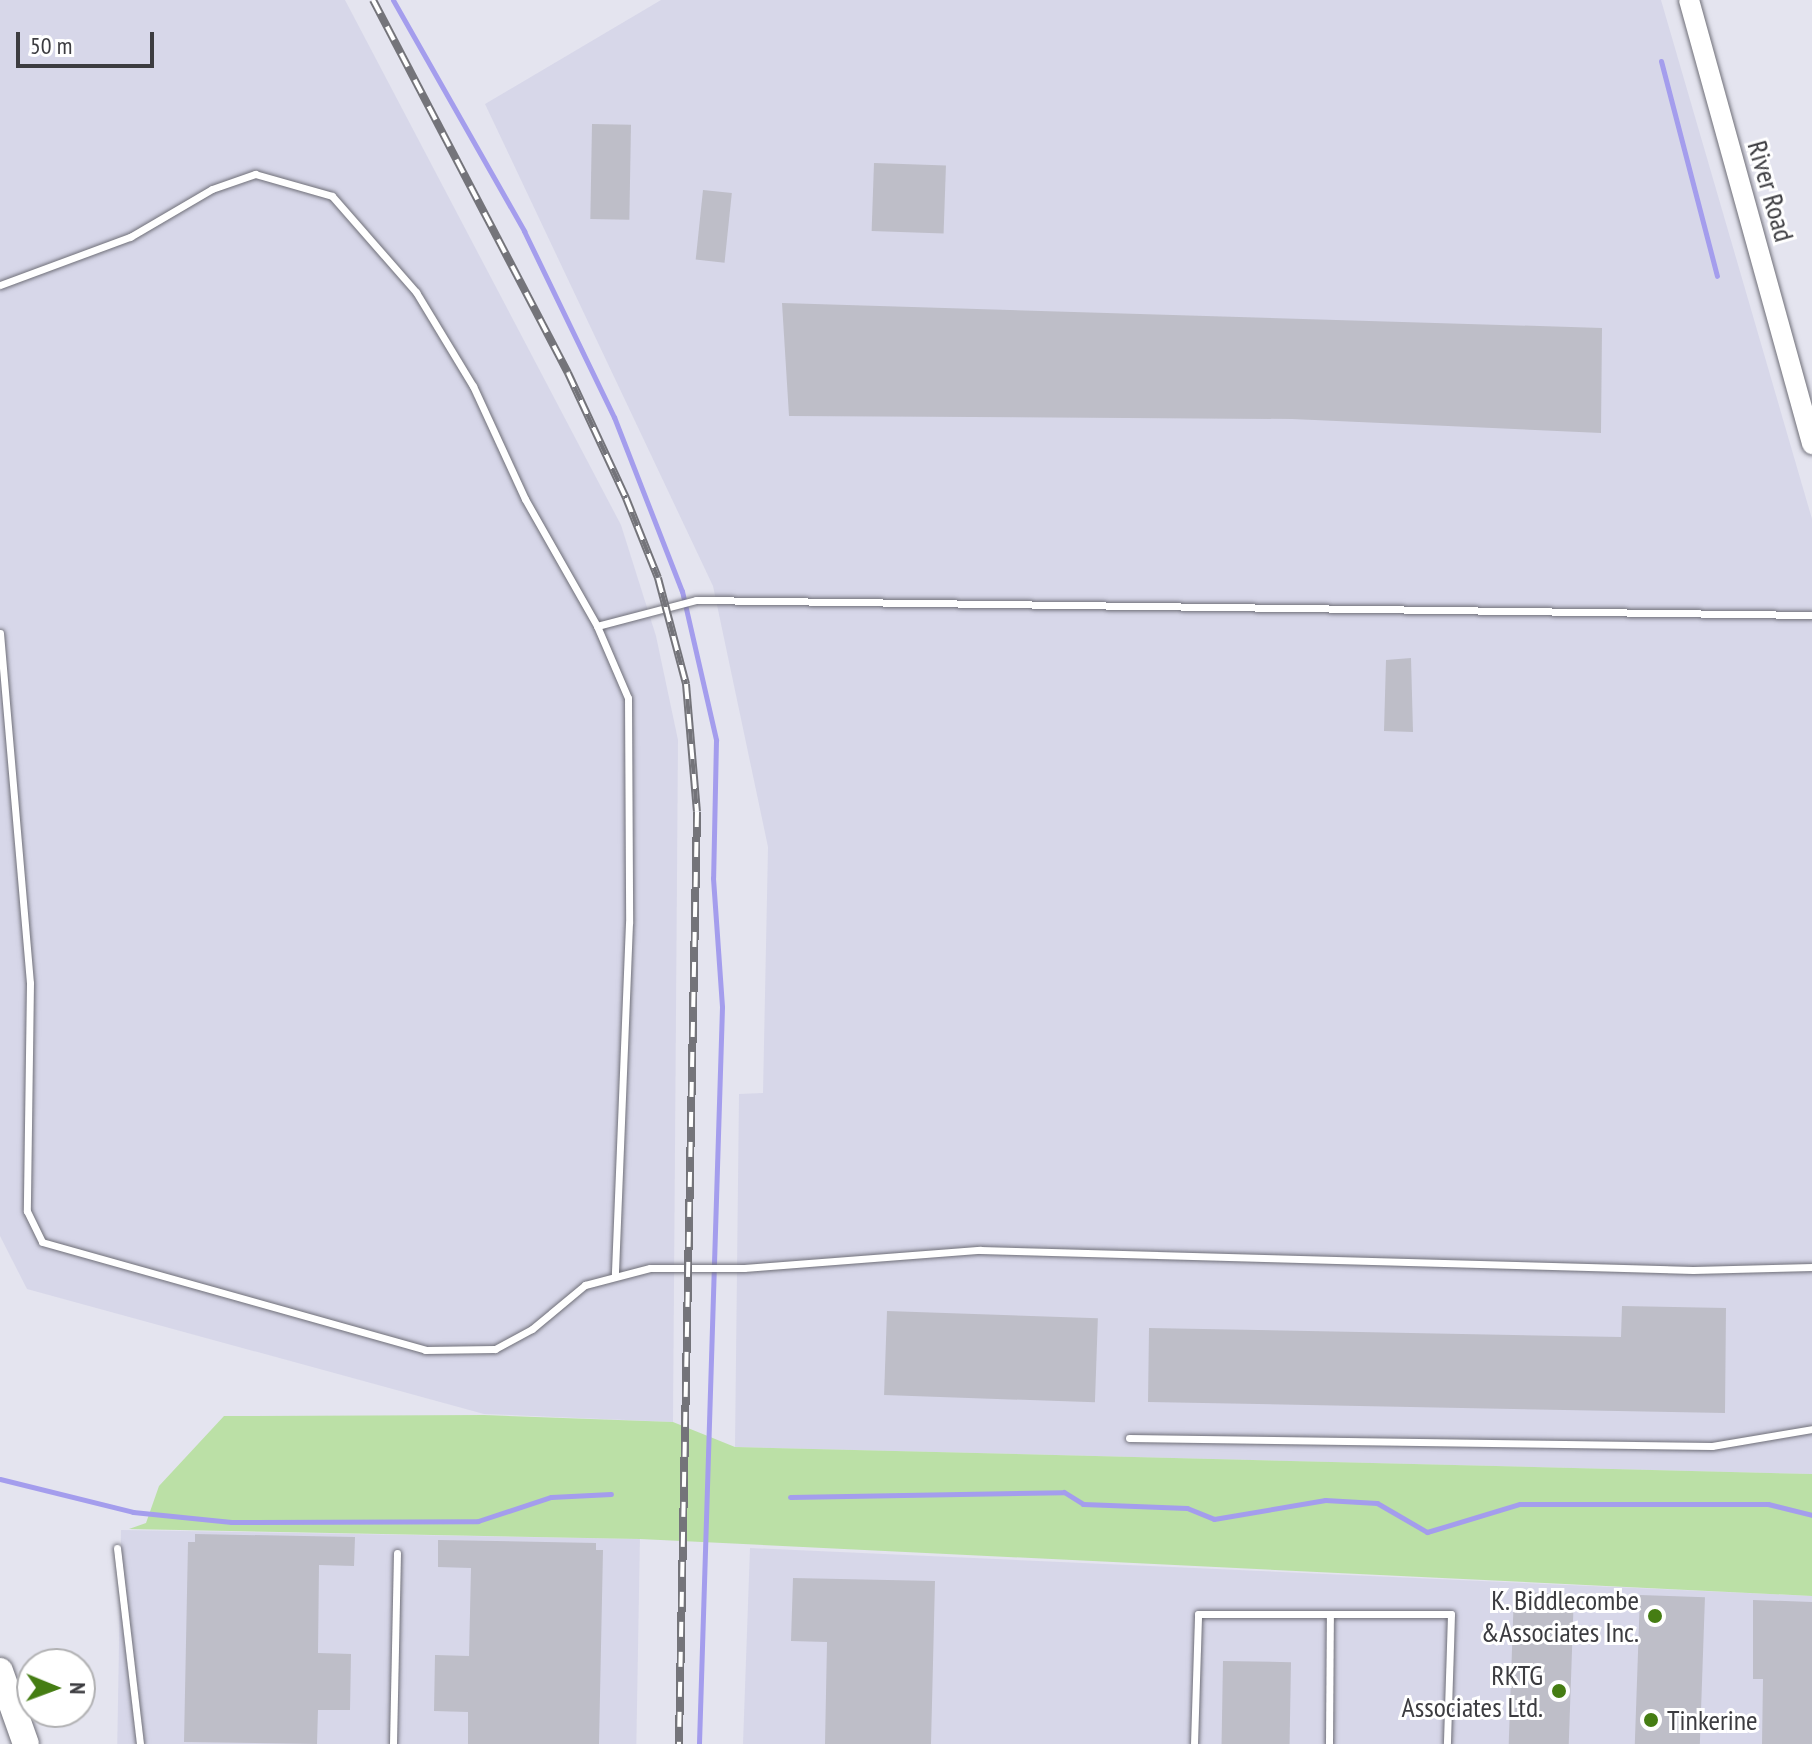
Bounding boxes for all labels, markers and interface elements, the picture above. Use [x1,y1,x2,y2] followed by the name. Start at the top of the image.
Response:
[20,16,158,66] scale bar
[30,30,72,61] text: 50 m
[1741,137,1801,245] street label: River Road
[1481,1583,1639,1649] place label: K. Biddlecombe &Associates Inc.
[1646,1607,1664,1625] marker: K. Biddlecombe &Associates Inc.
[16,1648,96,1728] north arrow
[1402,1658,1543,1724] place label: RKTG Associates Ltd.
[64,1682,92,1695] text: N
[1550,1682,1568,1700] marker: RKTG Associates Ltd.
[1667,1703,1758,1737] place label: Tinkerine
[1642,1711,1660,1729] marker: Tinkerine

